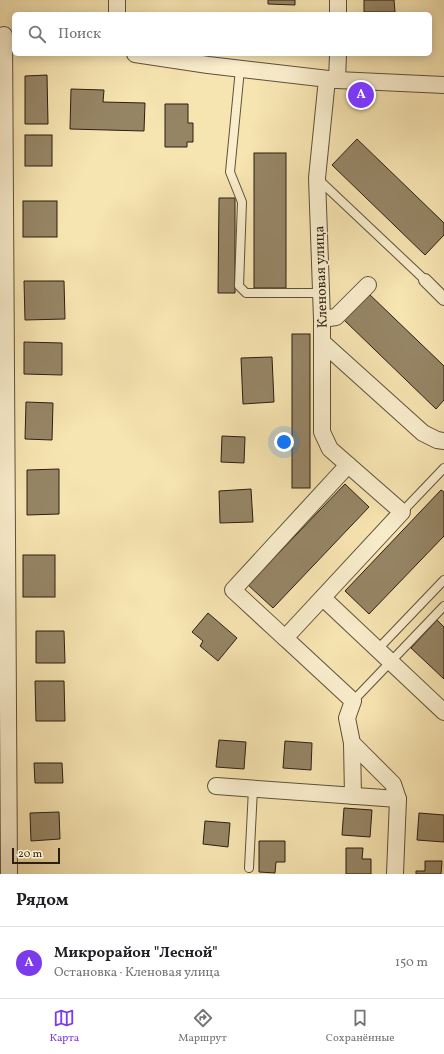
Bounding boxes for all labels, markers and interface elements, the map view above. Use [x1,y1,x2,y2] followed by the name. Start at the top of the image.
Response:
[12,12,432,56] search box
[26,23,48,45] icon: search
[58,24,101,45] text: Поиск
[348,80,374,110] pin: A
[310,225,333,328] street label: Кленовая улица
[274,432,294,452] your location
[12,846,60,865] scale bar
[18,847,42,862] text: 20 m
[16,889,69,912] text: Рядом
[54,943,218,964] text: Микрорайон "Лесной"
[24,954,34,972] text: A
[395,954,428,972] text: 150 m
[54,964,220,982] text: Остановка · Кленовая улица
[49,1007,79,1046] tab: Карта
[178,1007,227,1046] tab: Маршрут
[326,1007,394,1046] tab: Сохранённые

